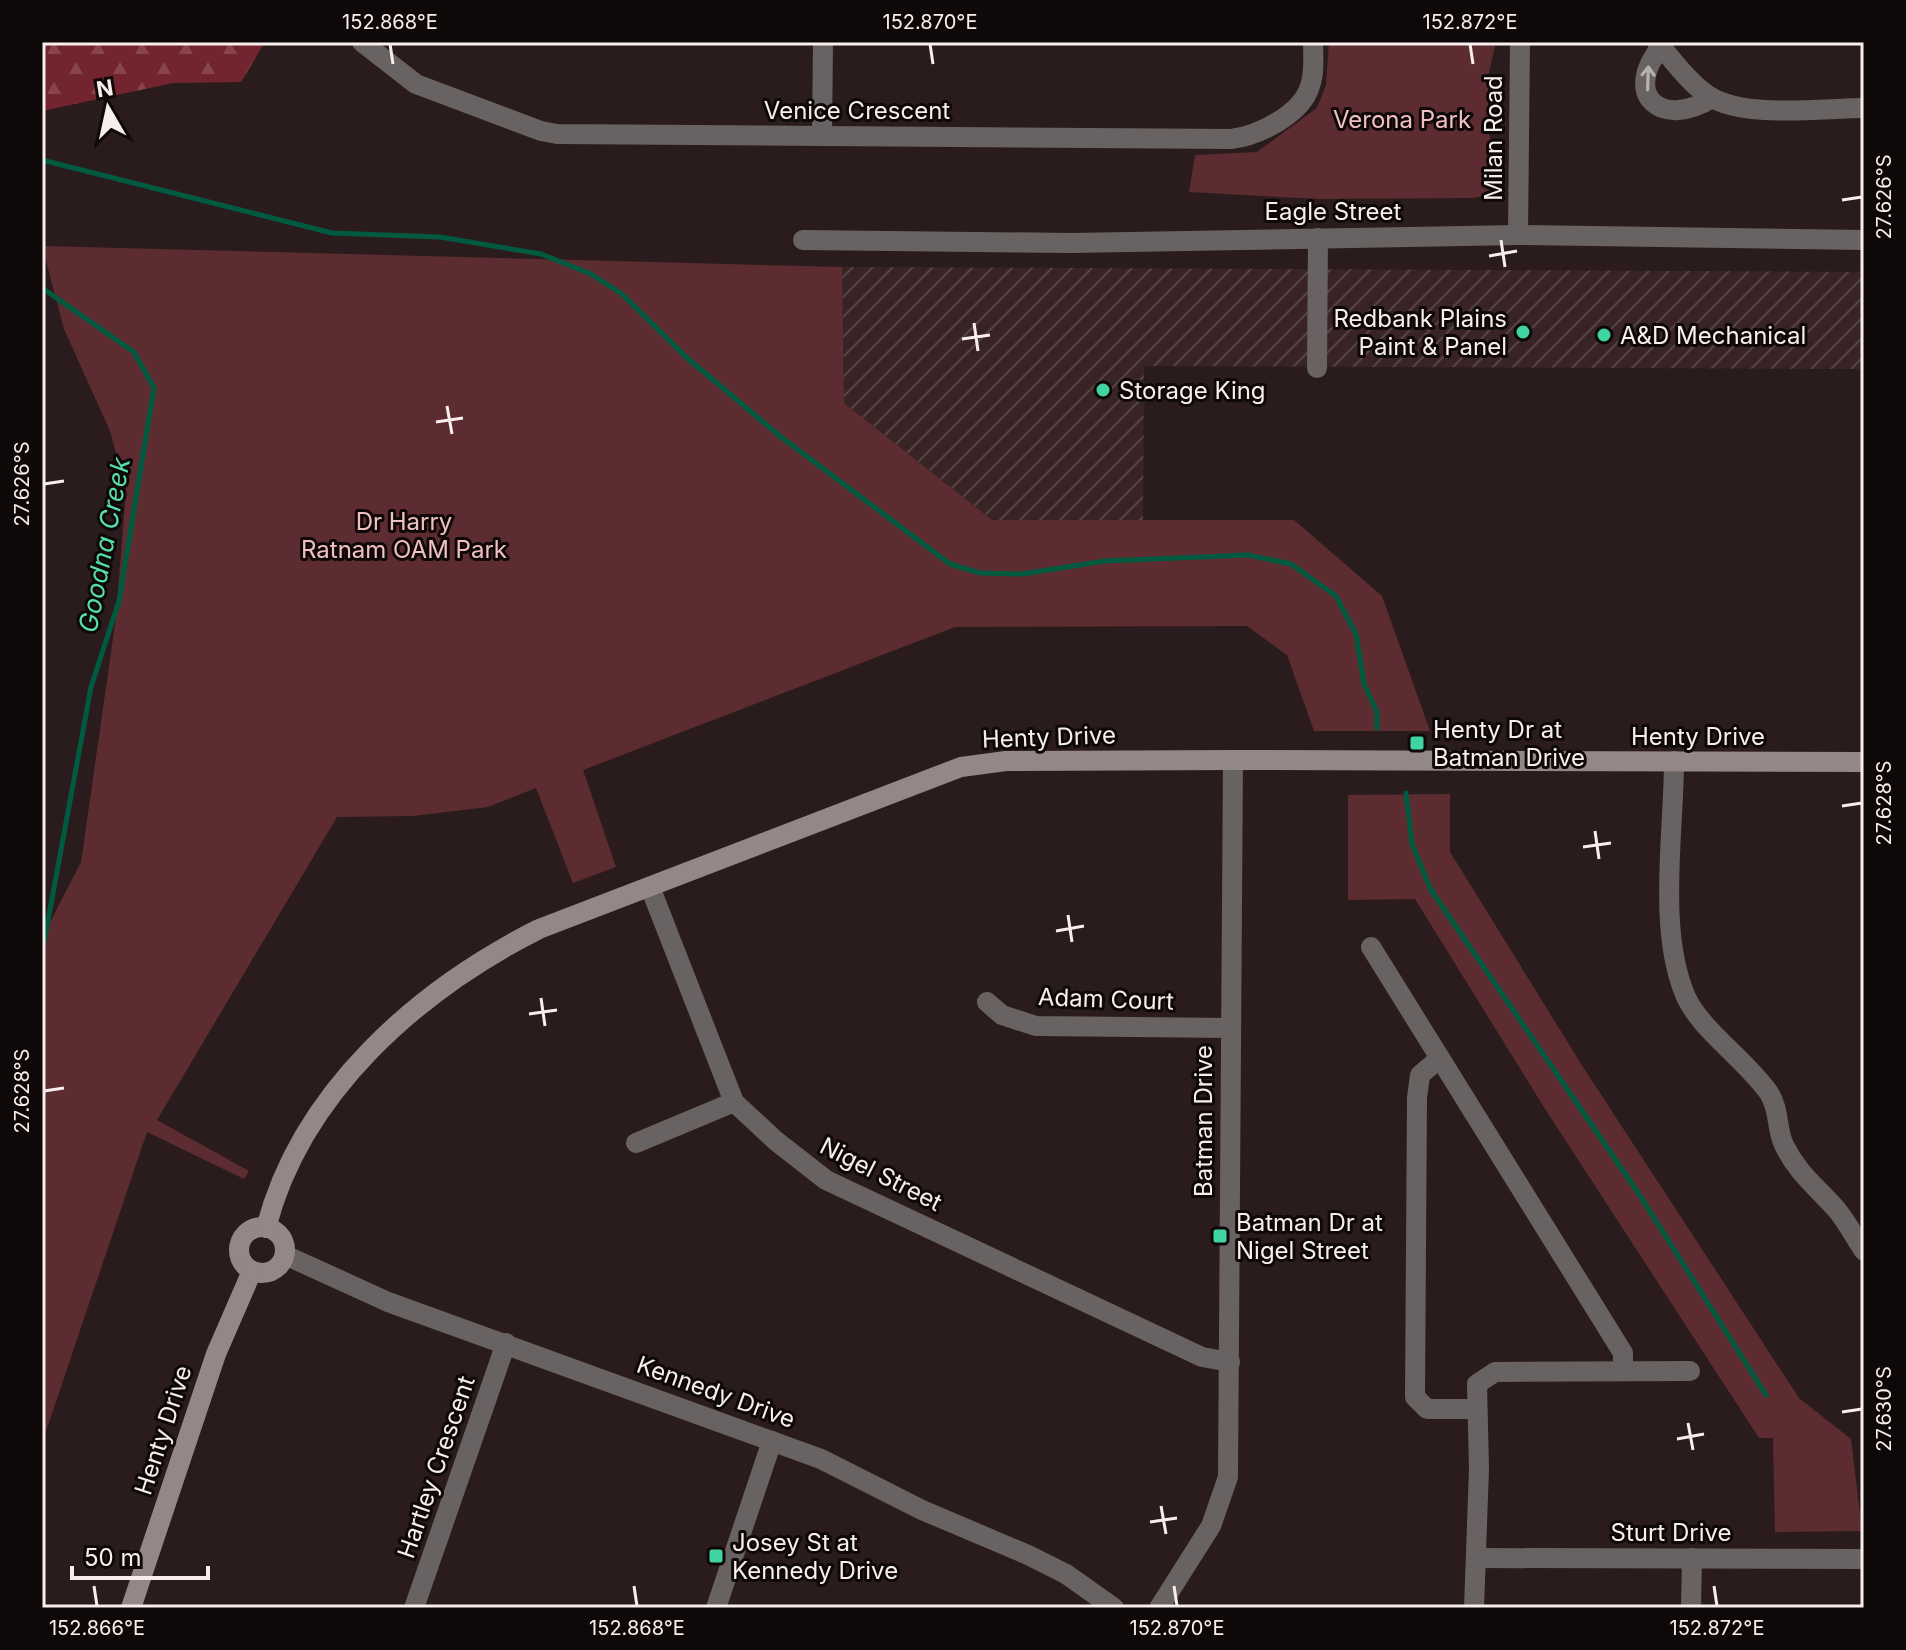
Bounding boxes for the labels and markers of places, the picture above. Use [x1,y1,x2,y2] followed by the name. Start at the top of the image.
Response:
[1333,304,1507,361] place label: Redbank Plains Paint & Panel
[1620,321,1806,350] place label: A&D Mechanical
[1514,323,1532,341] marker: Redbank Plains Paint & Panel
[1595,326,1613,344] marker: A&D Mechanical
[1119,376,1266,405] place label: Storage King
[1094,381,1112,399] marker: Storage King
[1433,715,1585,772] place label: Henty Dr at Batman Drive
[1408,734,1426,752] marker: Henty Dr at Batman Drive
[1236,1208,1383,1265] place label: Batman Dr at Nigel Street
[1211,1227,1229,1245] marker: Batman Dr at Nigel Street
[732,1528,898,1585] place label: Josey St at Kennedy Drive
[707,1547,725,1565] marker: Josey St at Kennedy Drive

